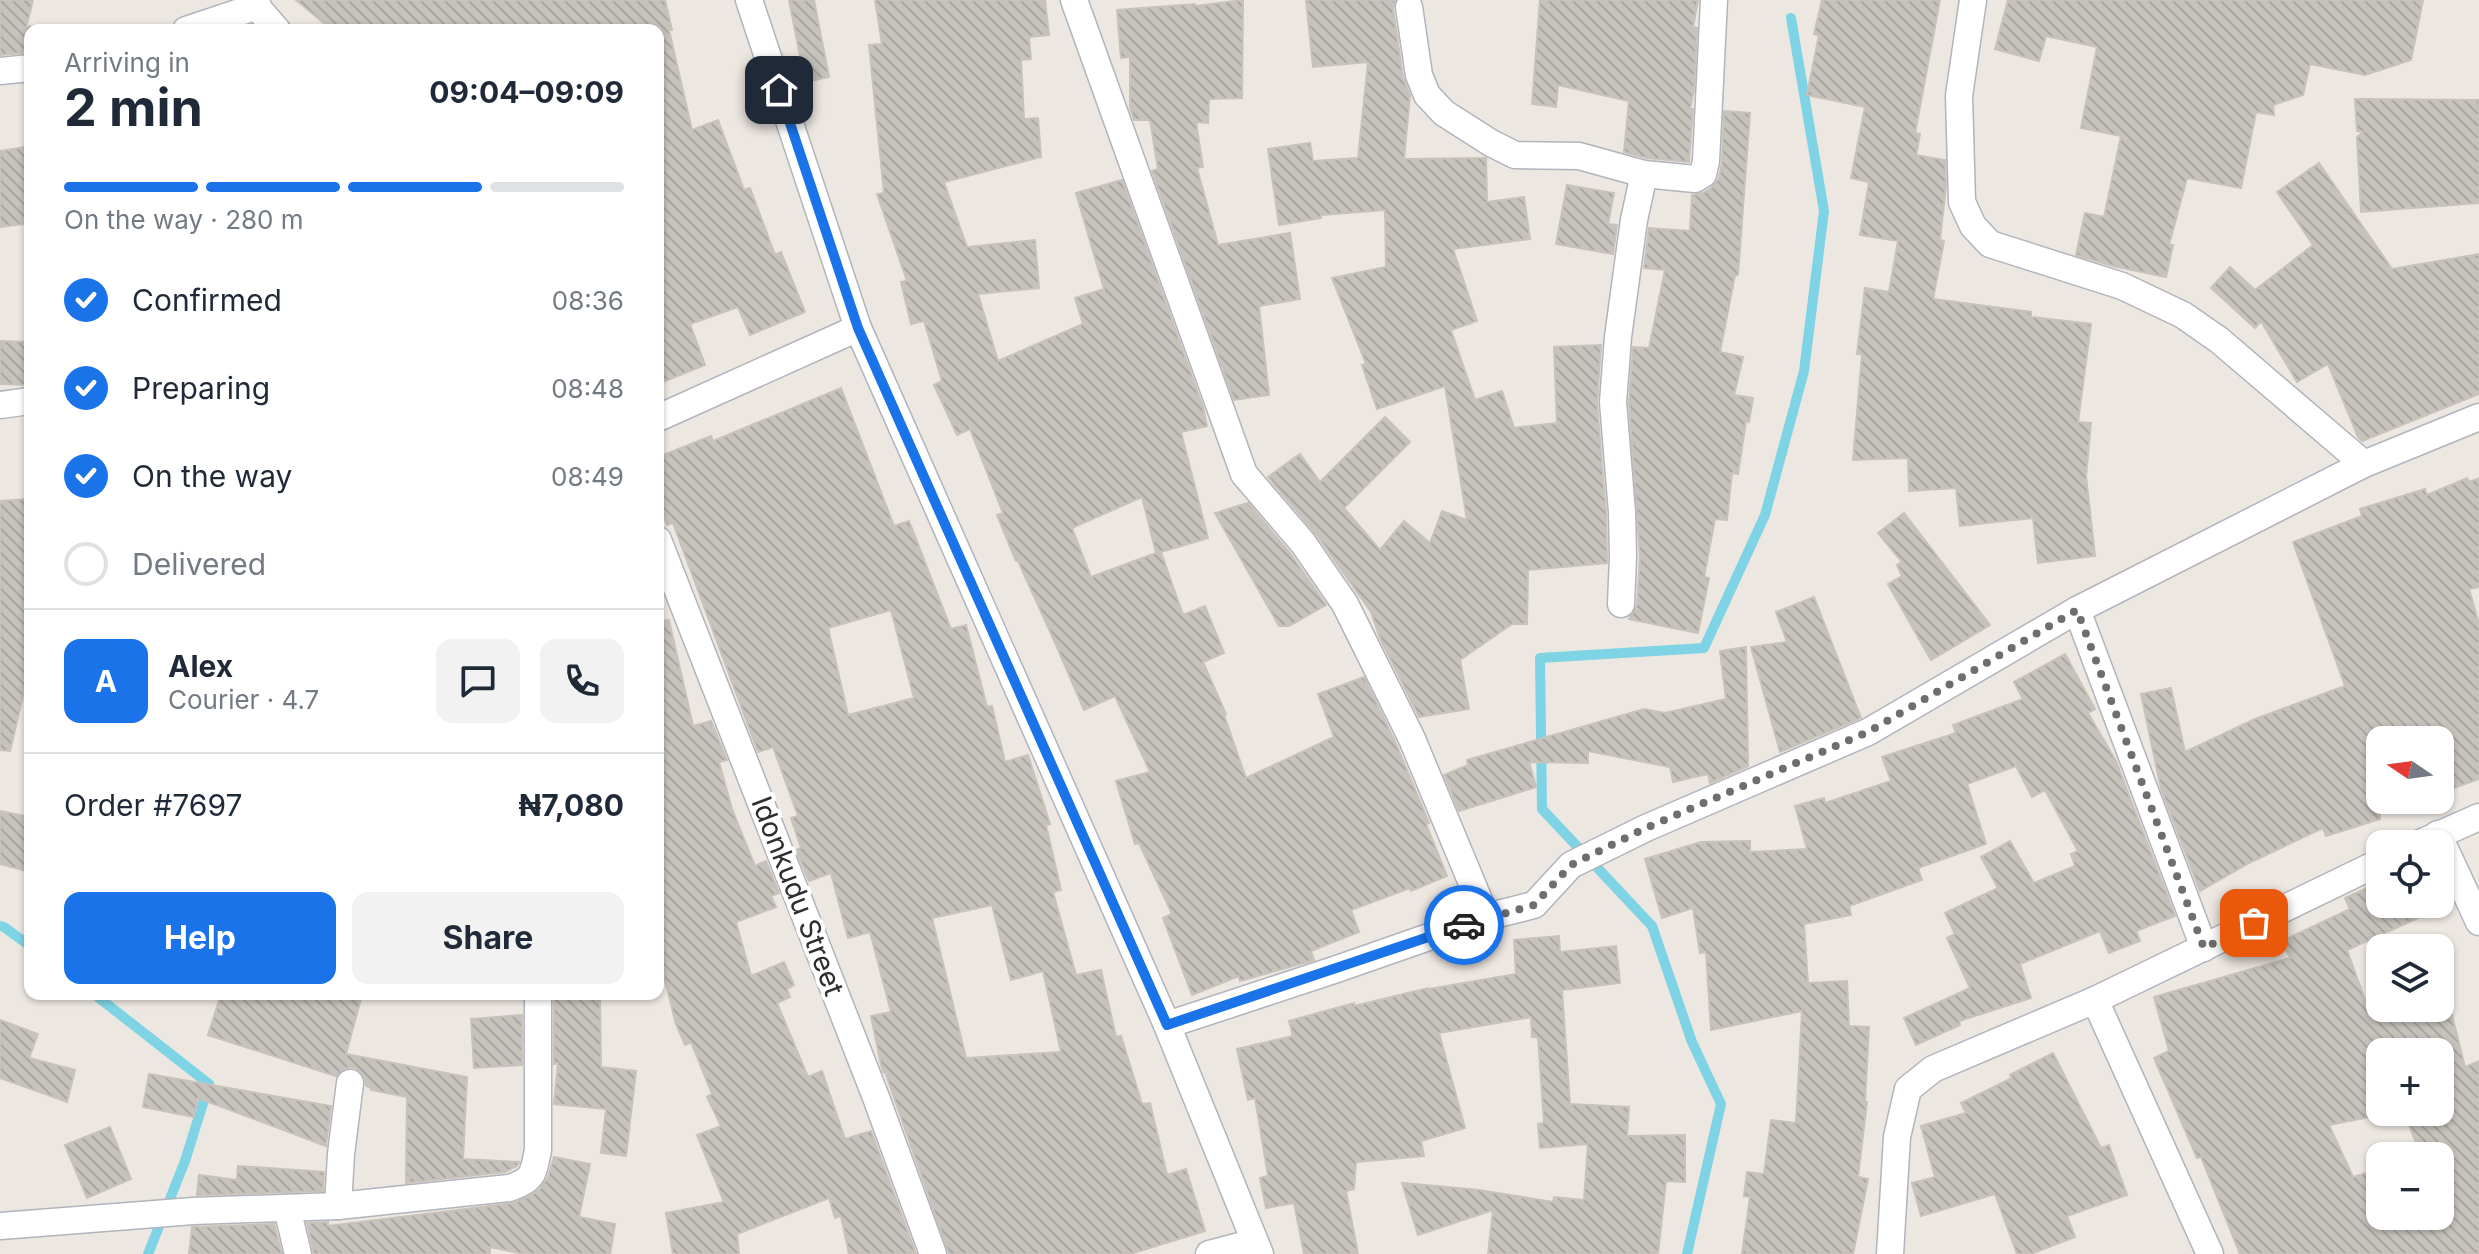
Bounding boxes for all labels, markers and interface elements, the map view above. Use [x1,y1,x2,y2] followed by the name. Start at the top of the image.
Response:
[64,47,190,78] text: Arriving in
[745,56,813,124] pin
[757,68,801,112] icon: home
[429,74,624,110] text: 09:04–09:09
[64,76,203,139] text: 2 min
[64,204,304,235] text: On the way · 280 m
[64,278,108,322] icon: check
[132,282,282,318] text: Confirmed
[552,285,624,316] text: 08:36
[64,366,108,410] icon: check
[132,370,270,406] text: Preparing
[551,373,624,404] text: 08:48
[64,454,108,498] icon: check
[132,458,292,494] text: On the way
[551,461,624,492] text: 08:49
[132,546,266,582] text: Delivered
[436,639,520,723] button: chat
[540,639,624,723] button: phone
[168,648,233,684] text: Alex
[95,663,117,699] text: A
[168,684,319,715] text: Courier · 4.7
[2366,726,2454,814] north arrow
[2366,726,2454,1230] map controls
[64,787,242,823] text: Order #7697
[518,787,624,823] text: ₦7,080
[744,792,852,1000] street label: Idonkudu Street
[2366,830,2454,918] button: locate
[1424,885,1504,965] courier
[2220,889,2288,957] pin
[64,892,336,984] button: Help
[352,892,624,984] button: Share
[2232,901,2276,945] icon: bag
[1442,903,1486,947] icon: car
[2366,934,2454,1022] button: layers
[2366,1038,2454,1126] button: +
[2366,1142,2454,1230] button: −

